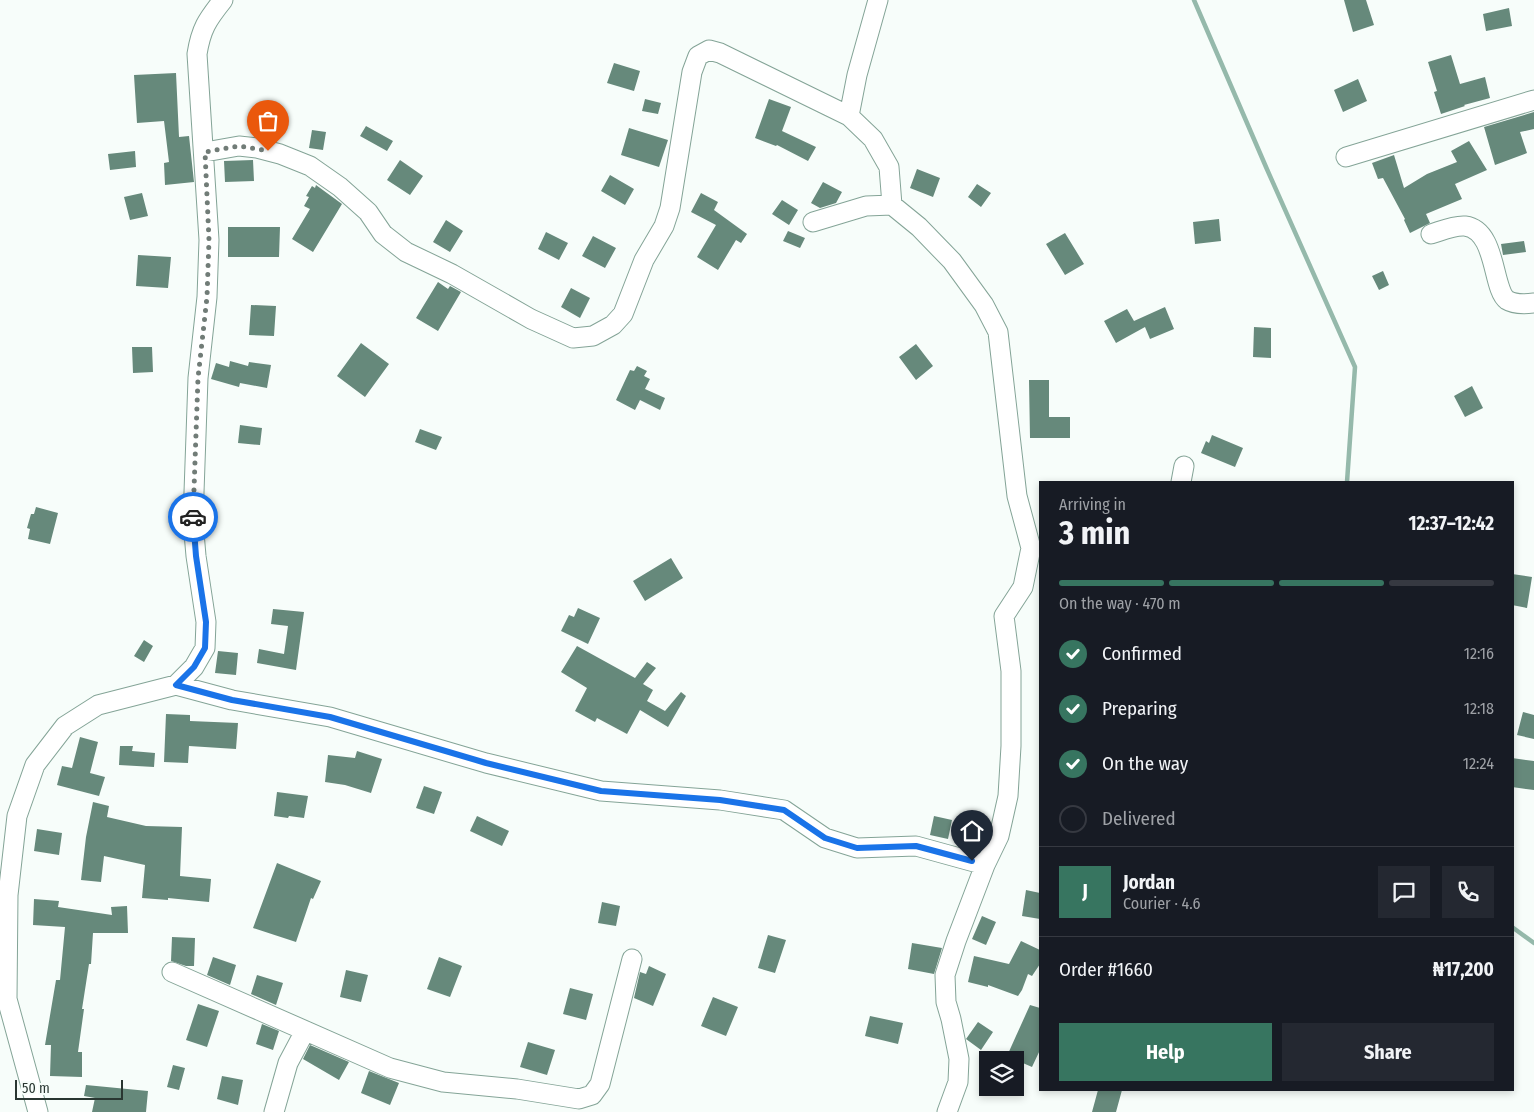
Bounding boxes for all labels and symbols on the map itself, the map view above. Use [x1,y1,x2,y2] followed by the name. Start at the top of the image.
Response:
[247,100,289,151] pin
[168,492,218,542] courier
[951,810,993,861] pin
[15,1077,122,1100] scale bar

